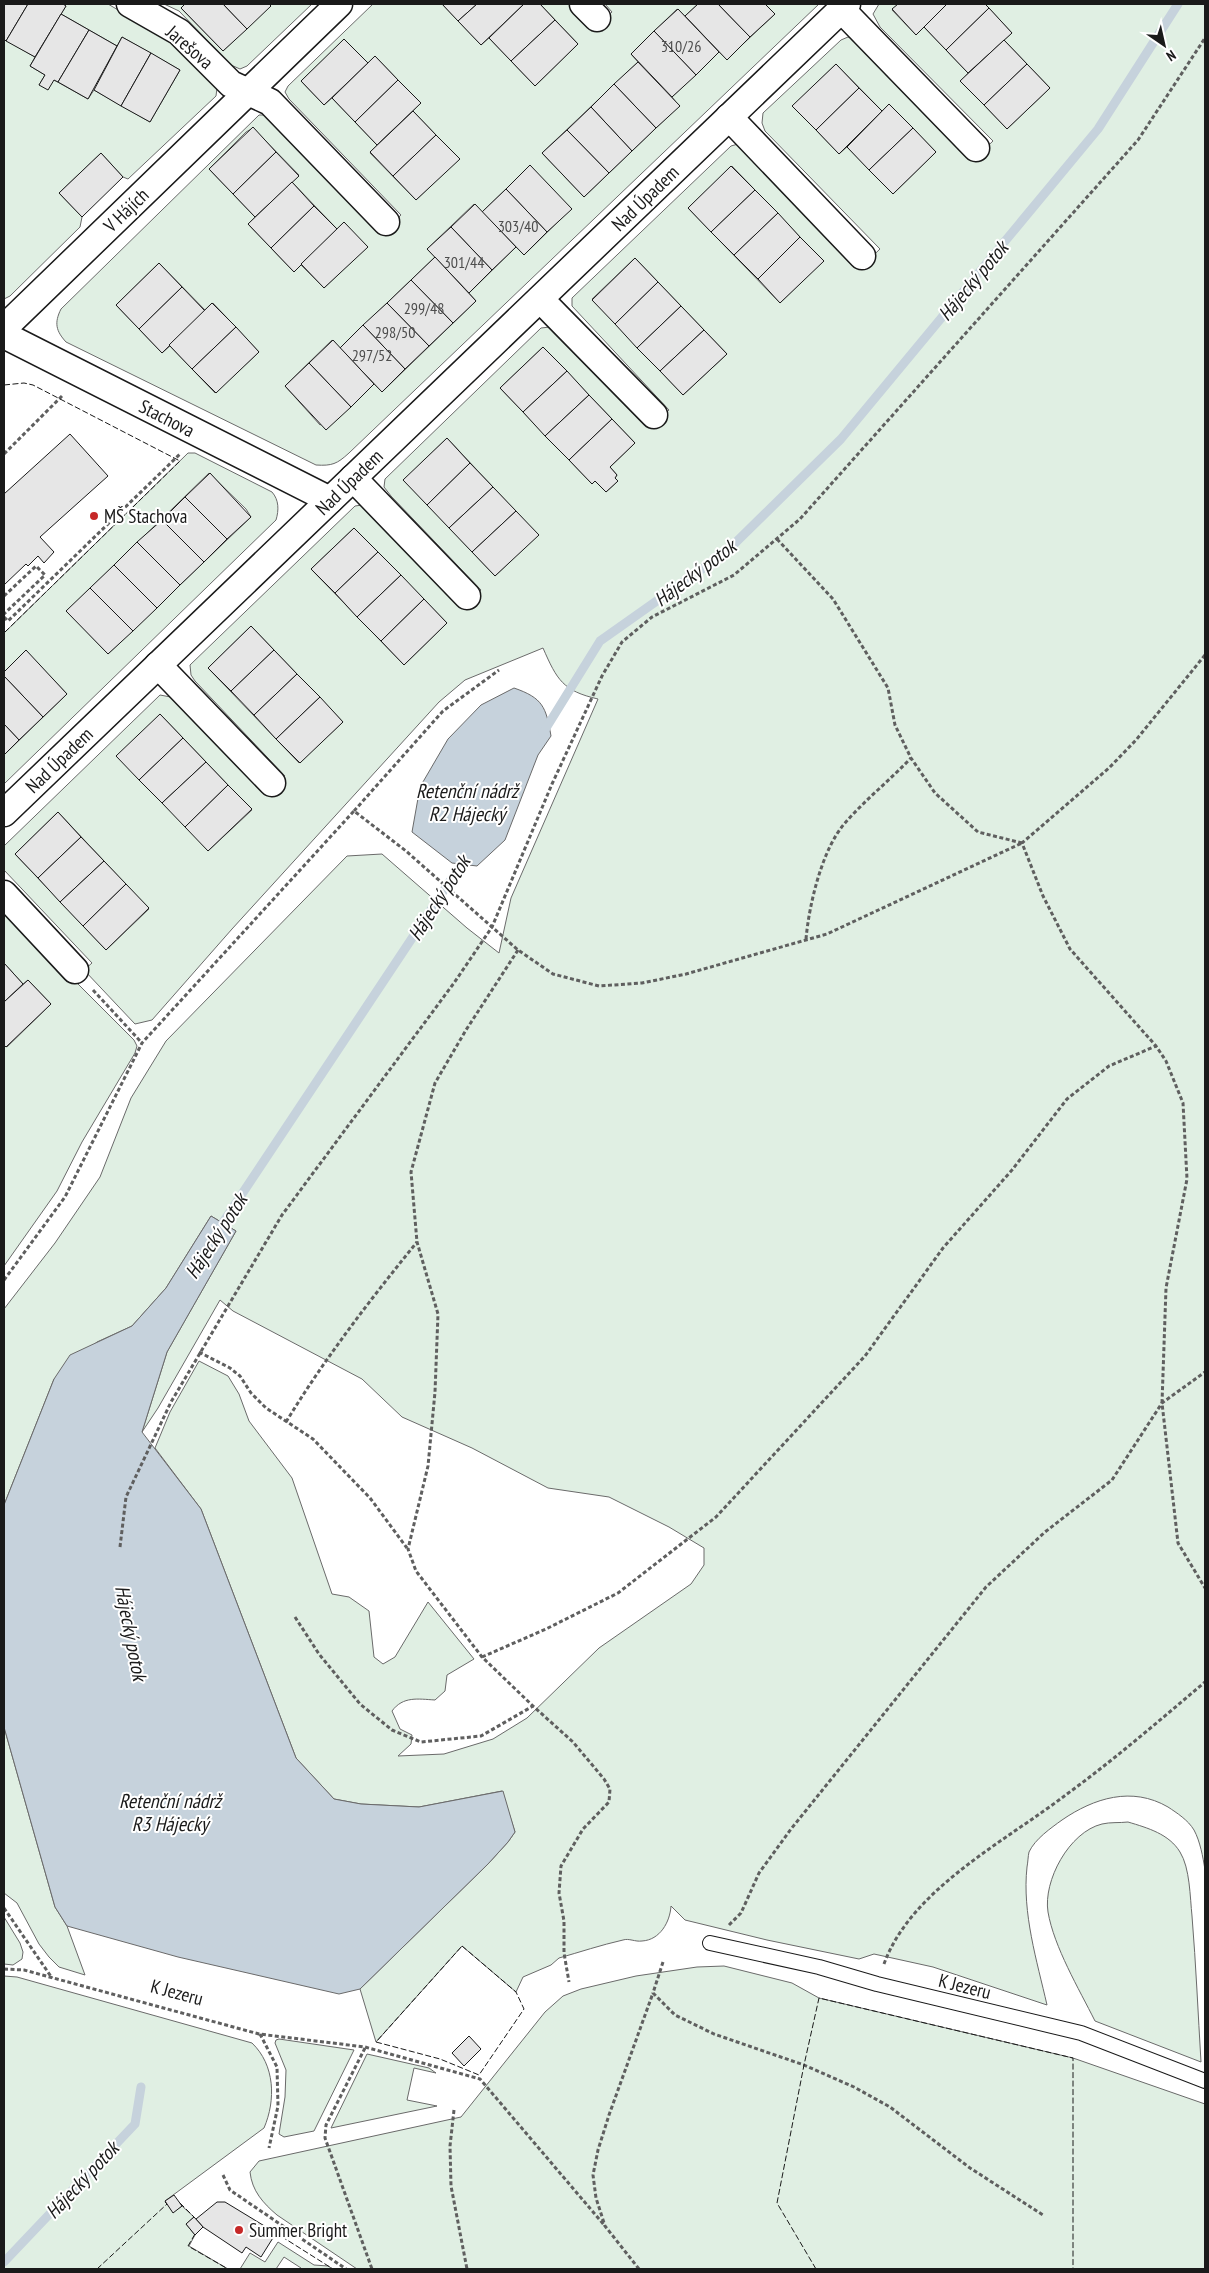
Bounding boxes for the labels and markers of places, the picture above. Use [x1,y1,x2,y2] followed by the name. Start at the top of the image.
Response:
[104,504,187,528] place label: MŠ Stachova
[88,510,100,522] marker: MŠ Stachova
[249,2218,348,2242] place label: Summer Bright
[233,2224,245,2236] marker: Summer Bright

